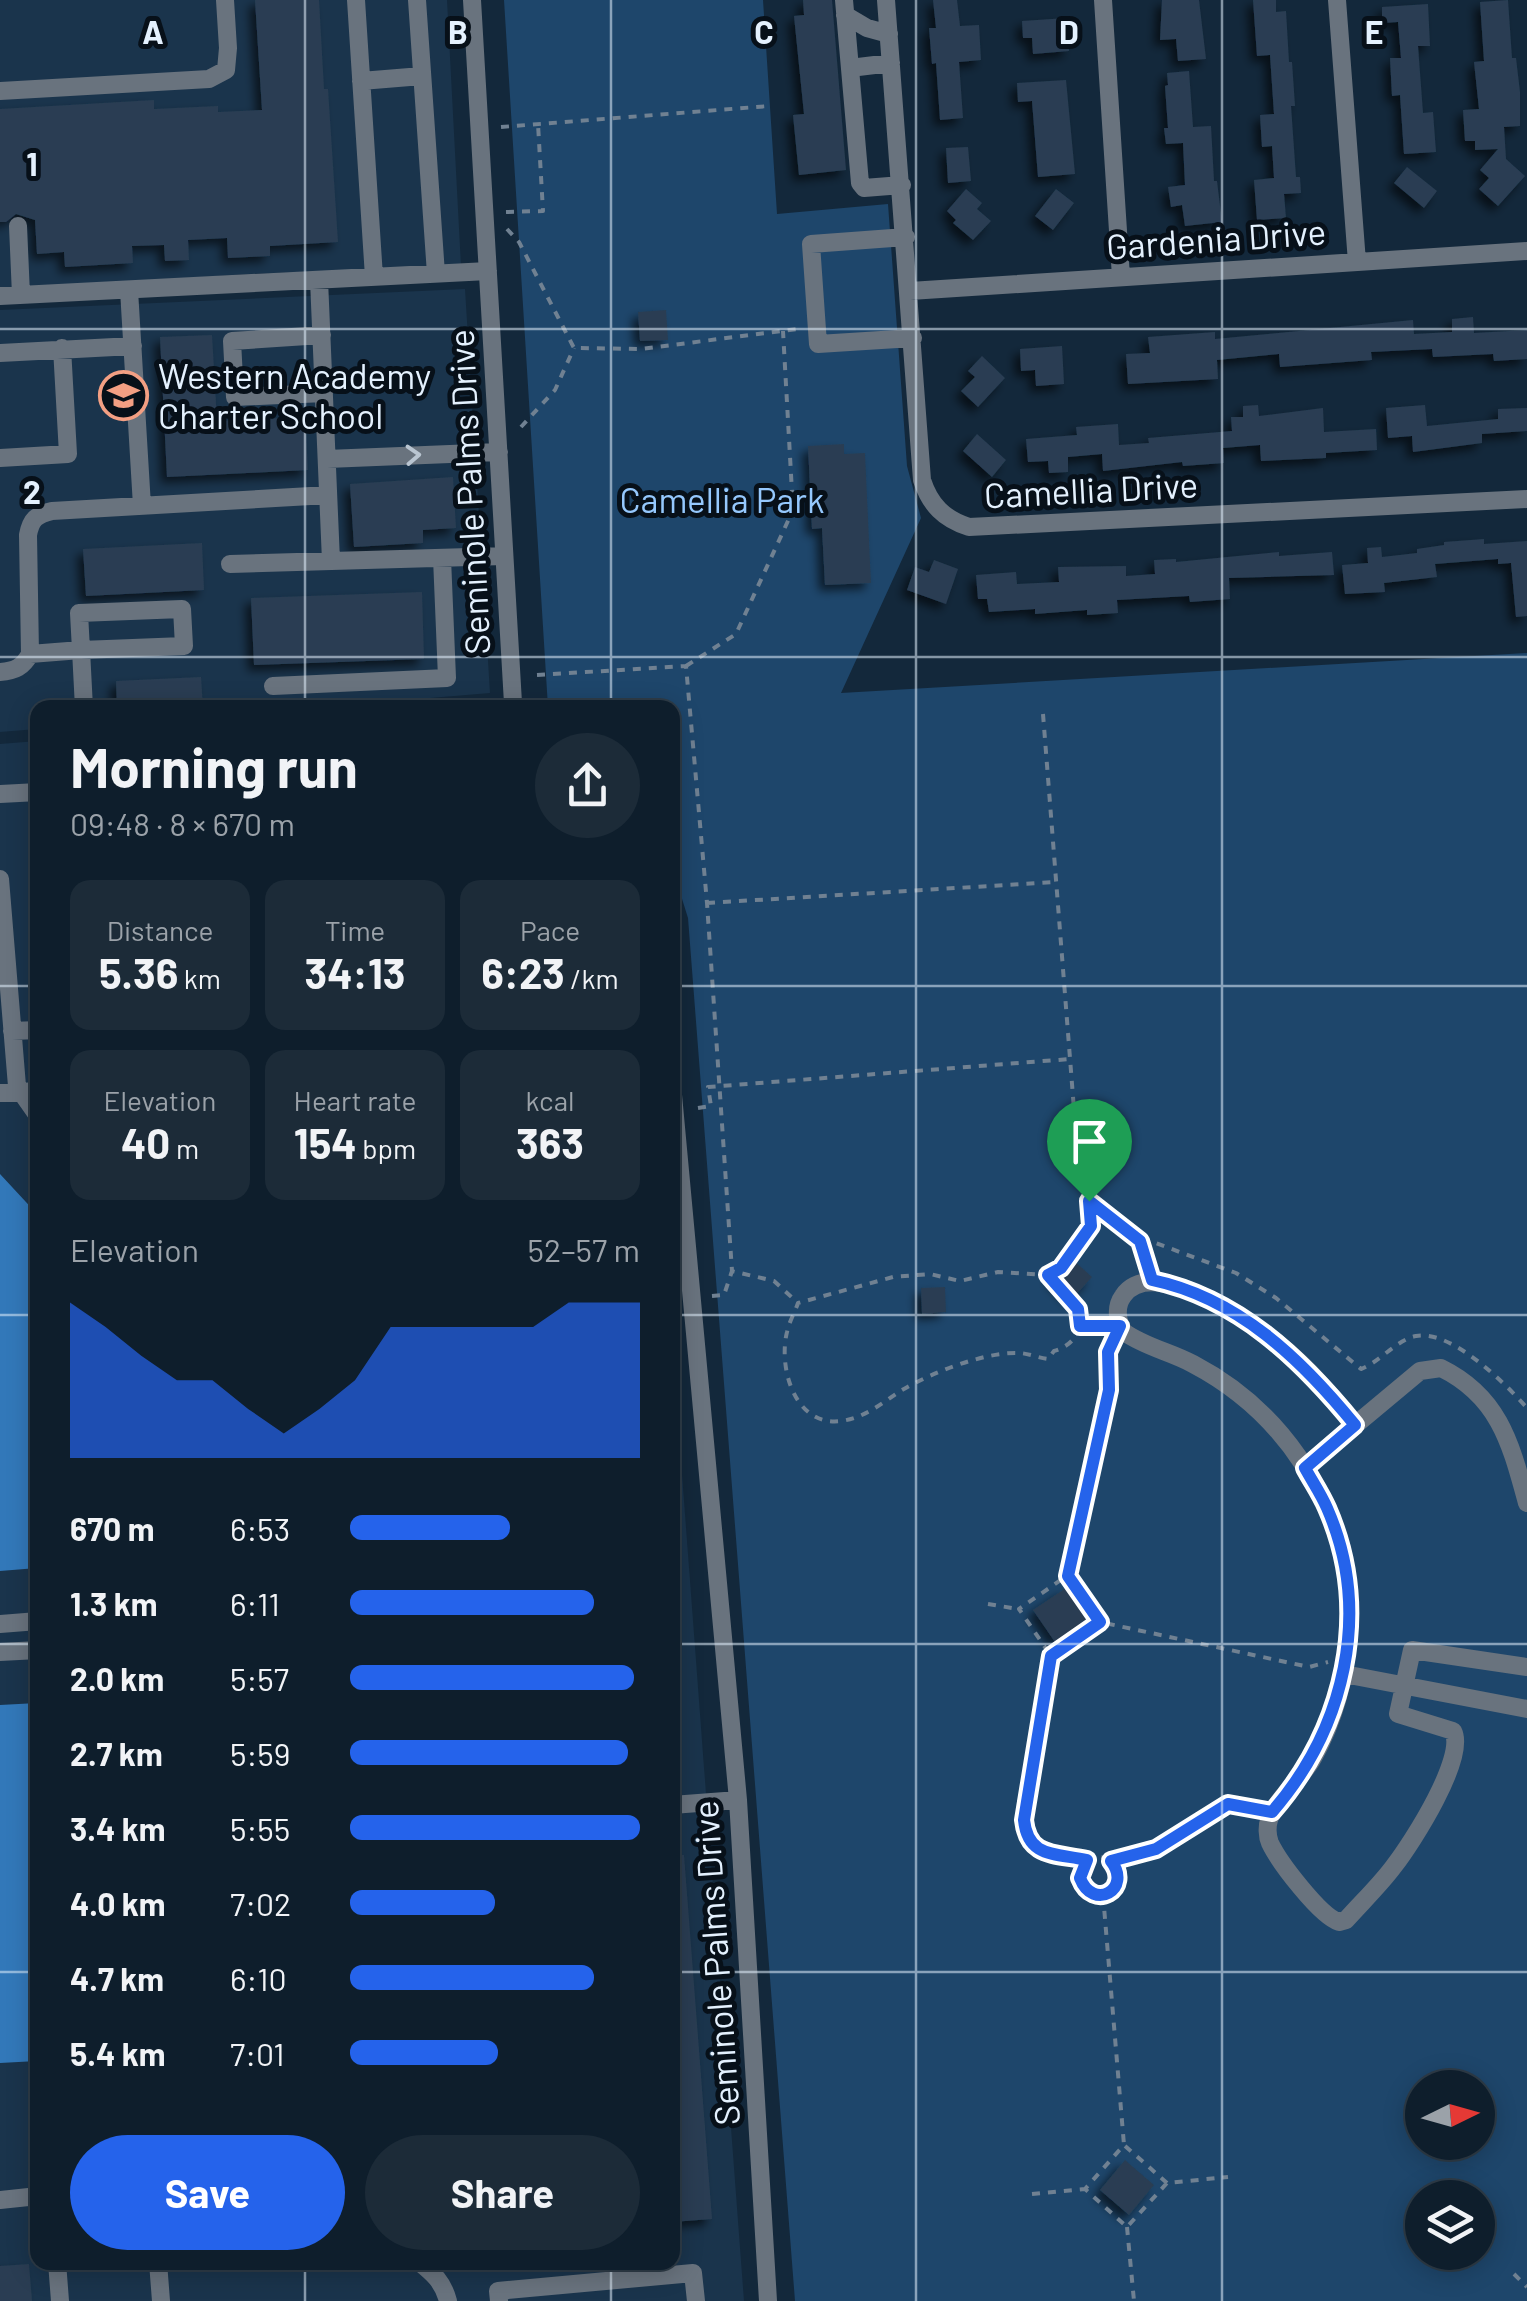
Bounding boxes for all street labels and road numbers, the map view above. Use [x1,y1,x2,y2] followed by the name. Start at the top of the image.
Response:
[1105,209,1327,267] street label: Gardenia Drive
[439,328,497,656] street label: Seminole Palms Drive
[983,462,1199,516] street label: Camellia Drive
[683,1799,747,2127] street label: Seminole Palms Drive

